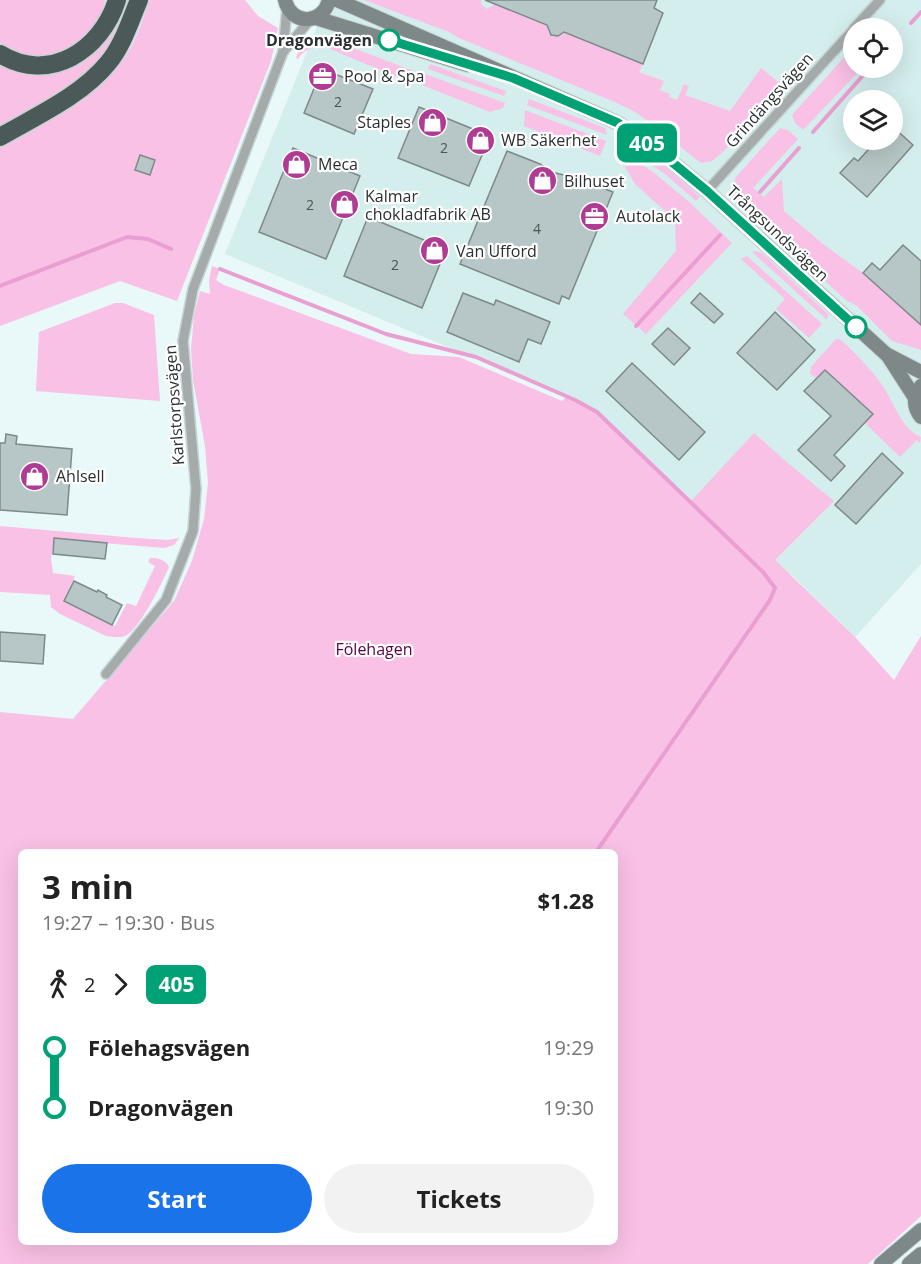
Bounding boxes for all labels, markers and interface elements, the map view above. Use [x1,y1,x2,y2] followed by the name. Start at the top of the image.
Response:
[843,18,903,150] map controls
[843,18,903,78] button: locate
[266,29,372,51] place label: Dragonvägen
[378,29,400,51] marker: Dragonvägen
[720,48,818,152] street label: Grindängsvägen
[307,60,339,92] office icon: Pool & Spa
[344,65,424,87] place label: Pool & Spa
[843,90,903,150] button: layers
[334,92,342,111] house number: 2
[416,106,448,138] shop icon: Staples
[357,111,411,133] place label: Staples
[464,124,496,156] shop icon: WB Säkerhet
[612,124,682,162] line badge: 405
[501,129,597,151] place label: WB Säkerhet
[629,129,665,157] text: 405
[440,138,448,157] house number: 2
[281,148,313,180] shop icon: Meca
[318,153,358,175] place label: Meca
[527,165,559,197] shop icon: Bilhuset
[564,170,625,192] place label: Bilhuset
[722,180,834,286] street label: Trångsundsvägen
[365,185,491,225] place label: Kalmar chokladfabrik AB
[328,189,360,221] shop icon: Kalmar chokladfabrik AB
[306,195,314,214] house number: 2
[579,200,611,232] office icon: Autolack
[616,205,681,227] place label: Autolack
[533,219,541,238] house number: 4
[419,235,451,267] shop icon: Van Ufford
[456,240,537,262] place label: Van Ufford
[391,255,399,274] house number: 2
[845,316,867,338] unlabelled marker
[159,344,189,466] street label: Karlstorpsvägen
[19,460,51,492] shop icon: Ahlsell
[56,465,105,487] place label: Ahlsell
[335,638,413,660] park label: Fölehagen
[42,864,134,909] text: 3 min
[537,885,594,915] text: $1.28
[42,909,215,936] text: 19:27 – 19:30 · Bus
[42,968,75,1001] icon: walk
[104,968,137,1001] icon: forward
[158,970,194,998] text: 405
[84,971,95,998] text: 2
[88,1032,250,1062] text: Fölehagsvägen
[543,1034,594,1061] text: 19:29
[88,1092,234,1122] text: Dragonvägen
[543,1094,594,1121] text: 19:30
[42,1164,312,1233] button: Start
[324,1164,594,1233] button: Tickets

